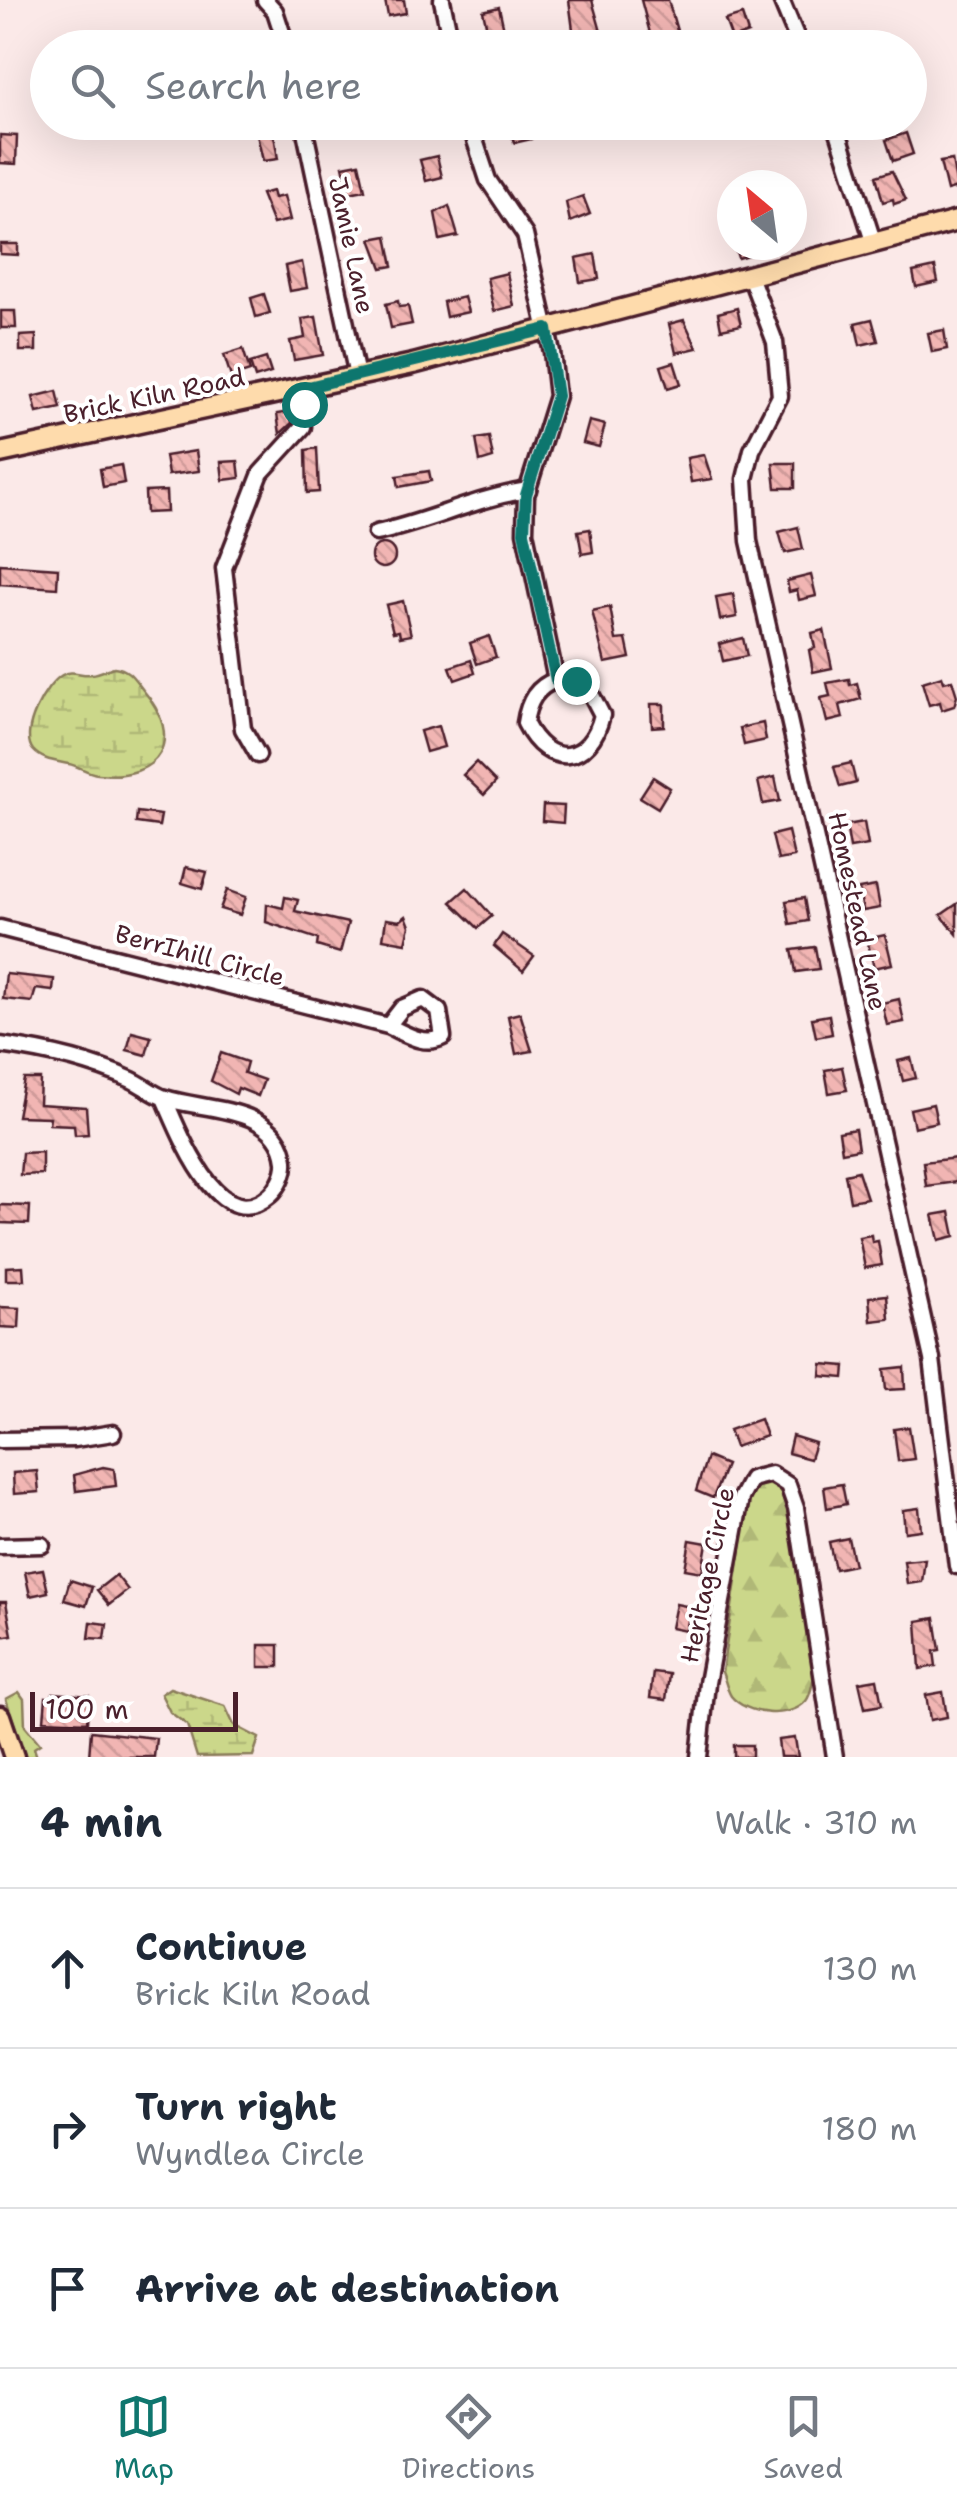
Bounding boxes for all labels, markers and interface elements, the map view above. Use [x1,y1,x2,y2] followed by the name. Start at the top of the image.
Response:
[30,30,927,140] search box
[65,58,120,113] icon: search
[145,60,362,111] text: Search here
[717,170,807,260] north arrow
[321,173,383,317] street label: Jamie Lane
[60,359,248,431] street label: Brick Kiln Road
[282,382,328,428] route start
[554,659,600,705] route end
[820,808,896,1014] street label: Homestead Lane
[111,916,289,994] street label: BerrIhill Circle
[672,1484,742,1666] street label: Heritage Circle
[30,1687,238,1732] scale bar
[45,1690,129,1728] text: 100 m
[40,1794,162,1850] text: 4 min
[715,1801,917,1844] text: Walk · 310 m
[135,1921,307,1972] text: Continue
[40,1941,95,1996] icon: ahead
[822,1947,917,1990] text: 130 m
[135,1972,371,2015] text: Brick Kiln Road
[135,2081,337,2132] text: Turn right
[40,2101,95,2156] icon: right
[821,2107,917,2150] text: 180 m
[135,2132,365,2175] text: Wyndlea Circle
[40,2261,95,2316] icon: arrive
[135,2263,559,2314] text: Arrive at destination
[114,2389,174,2487] tab: Map
[402,2389,535,2487] tab: Directions
[763,2389,843,2487] tab: Saved

